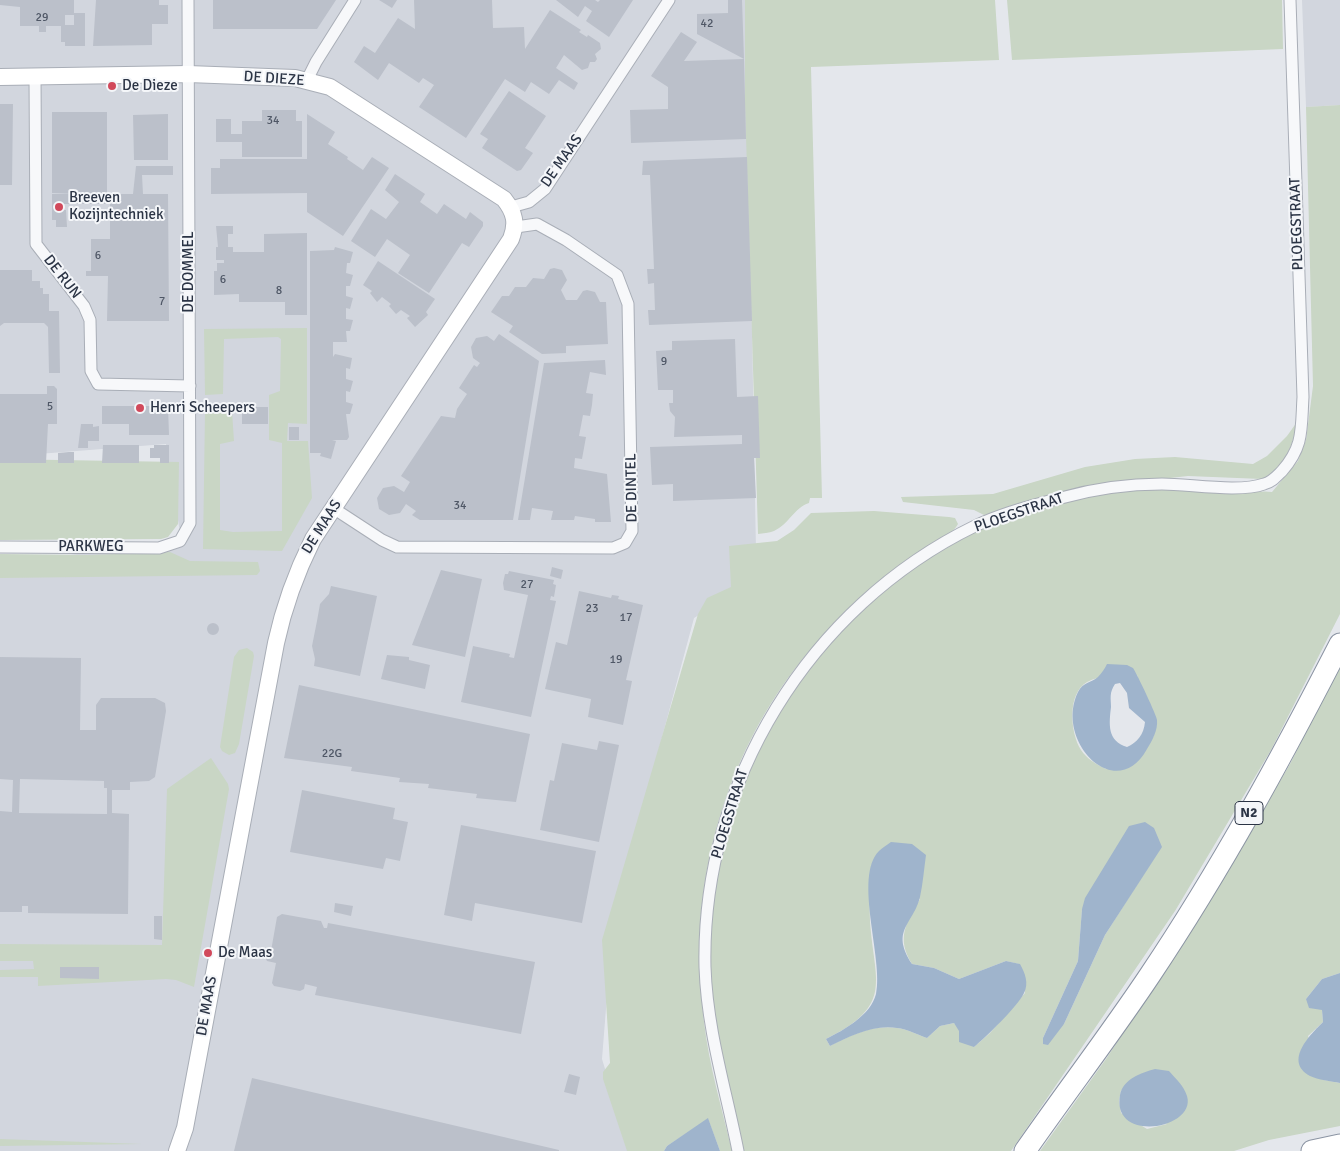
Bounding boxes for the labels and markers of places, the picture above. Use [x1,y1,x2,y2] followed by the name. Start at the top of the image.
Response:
[122,77,178,95] place label: De Dieze
[106,80,118,92] marker: De Dieze
[69,189,164,224] place label: Breeven Kozijntechniek
[53,201,65,213] marker: Breeven Kozijntechniek
[150,399,255,417] place label: Henri Scheepers
[134,402,146,414] marker: Henri Scheepers
[218,944,272,962] place label: De Maas
[202,947,214,959] marker: De Maas

